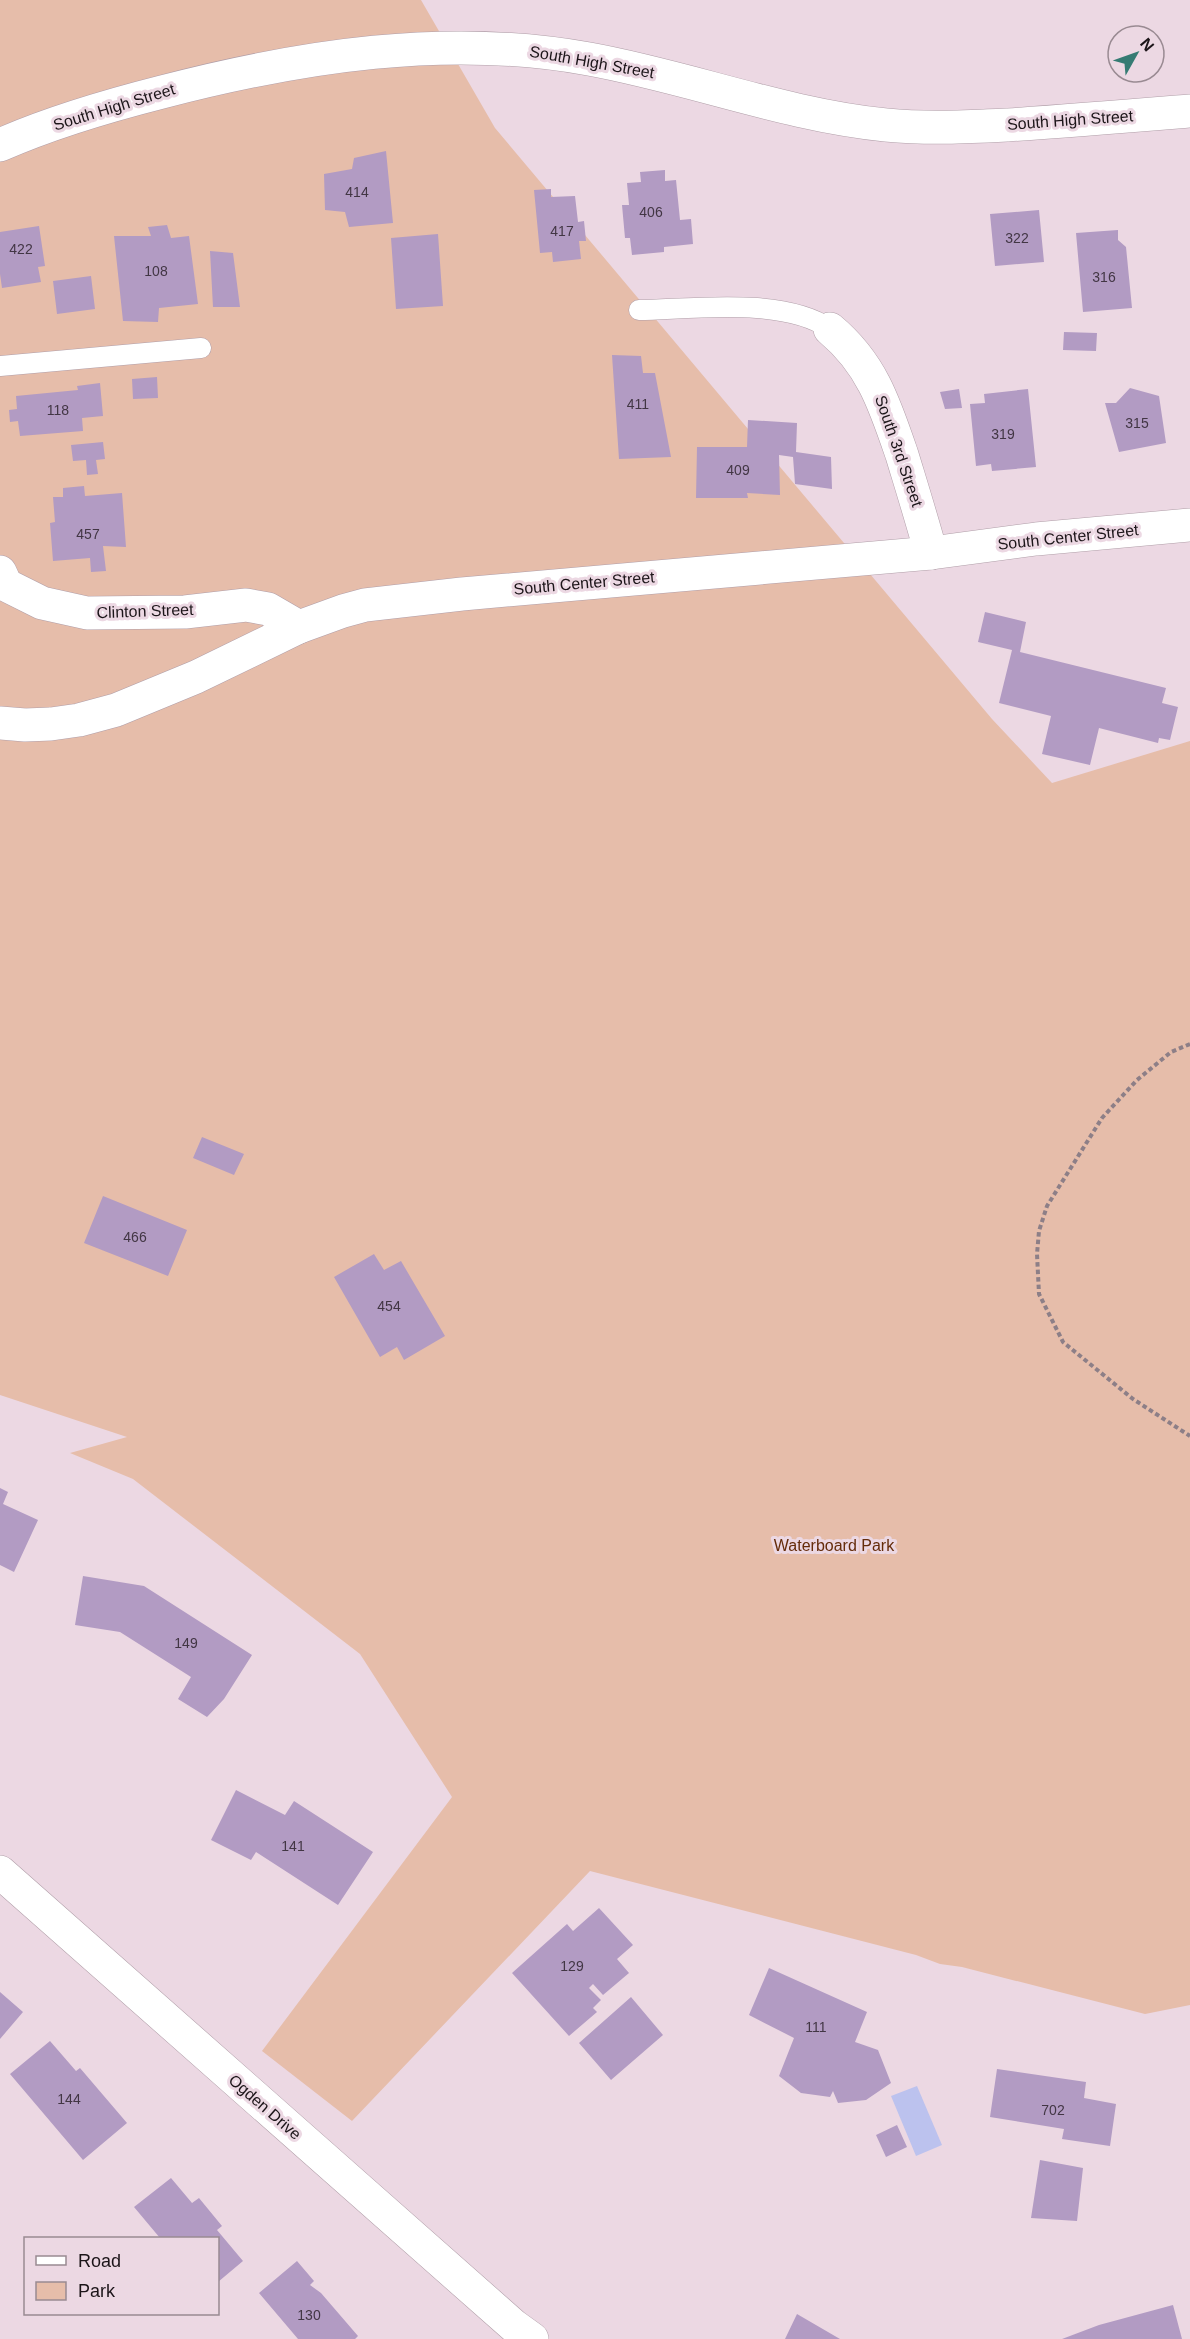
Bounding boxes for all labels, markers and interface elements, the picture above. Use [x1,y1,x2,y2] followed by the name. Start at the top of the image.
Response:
[1106,24,1166,84] north arrow
[1137,35,1157,55] text: N
[528,43,656,81] street label: South High Street
[51,80,177,134] street label: South High Street
[1006,107,1134,133] street label: South High Street
[345,184,369,200] house number: 414
[639,204,663,220] house number: 406
[550,223,574,239] house number: 417
[1005,230,1029,246] house number: 322
[9,241,33,257] house number: 422
[144,263,168,279] house number: 108
[1092,269,1116,285] house number: 316
[872,393,926,509] street label: South 3rd Street
[627,396,649,412] house number: 411
[47,402,69,418] house number: 118
[1125,415,1149,431] house number: 315
[991,426,1015,442] house number: 319
[726,462,750,478] house number: 409
[997,521,1140,553] street label: South Center Street
[76,526,100,542] house number: 457
[513,568,656,598] street label: South Center Street
[96,601,194,621] street label: Clinton Street
[123,1229,147,1245] house number: 466
[377,1298,401,1314] house number: 454
[774,1537,895,1554] park label: Waterboard Park
[174,1635,198,1651] house number: 149
[281,1838,305,1854] house number: 141
[560,1958,584,1974] house number: 129
[805,2019,827,2035] house number: 111
[226,2071,305,2143] street label: Ogden Drive
[57,2091,81,2107] house number: 144
[1041,2102,1065,2118] house number: 702
[24,2237,219,2315] legend
[78,2251,121,2271] text: Road
[78,2281,116,2301] text: Park
[297,2307,321,2323] house number: 130

